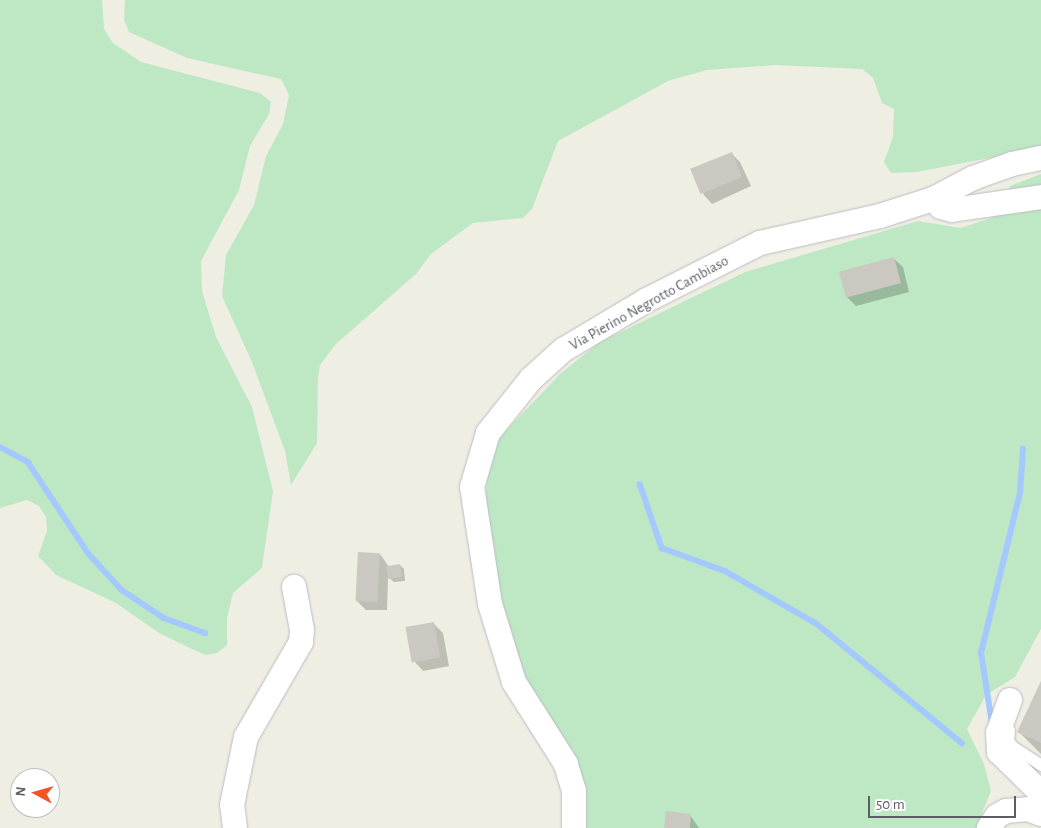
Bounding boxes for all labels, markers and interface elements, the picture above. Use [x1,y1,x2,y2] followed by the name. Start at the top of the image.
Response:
[566,252,732,354] street label: Via Pierino Negrotto Cambiaso
[10,768,60,818] north arrow
[14,786,29,797] text: N
[871,786,1018,818] scale bar
[876,797,905,812] text: 50 m

